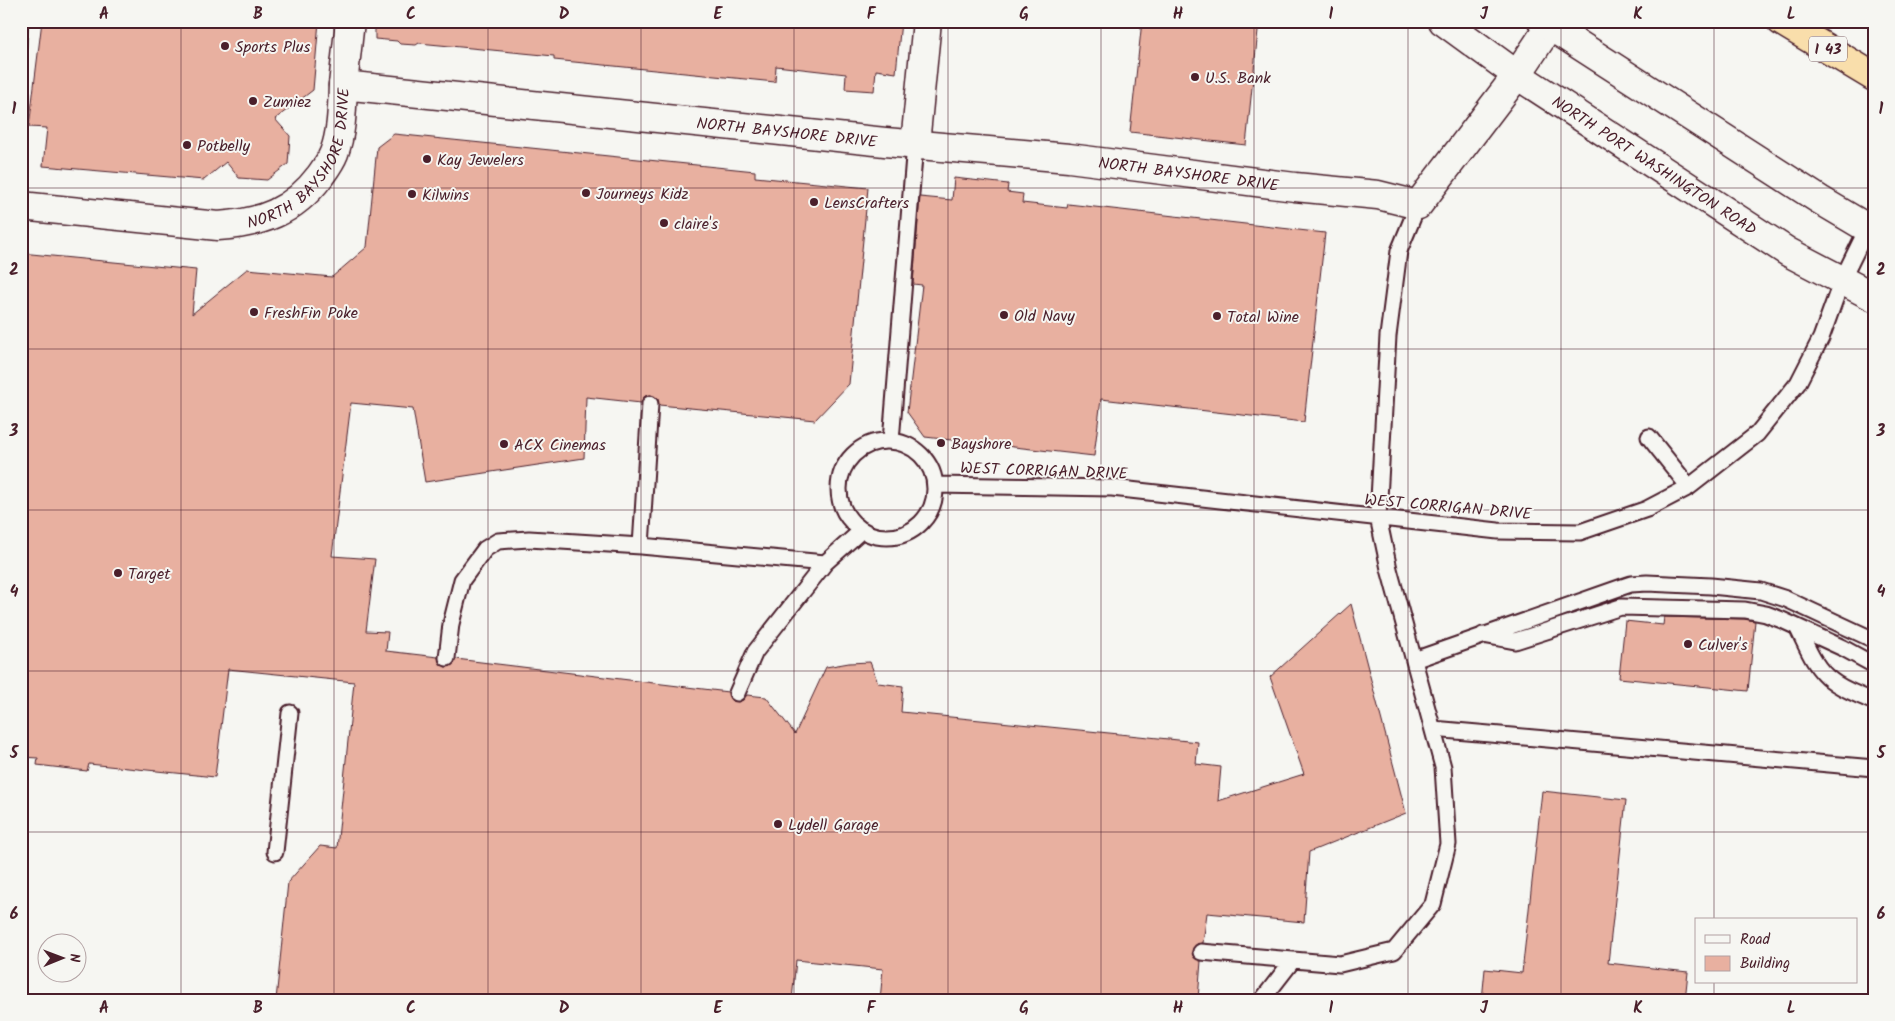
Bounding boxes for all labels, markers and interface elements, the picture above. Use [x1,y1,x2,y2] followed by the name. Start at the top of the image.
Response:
[99,2,109,27] text: A
[253,2,263,27] text: B
[406,2,416,27] text: C
[559,2,570,27] text: D
[714,2,724,27] text: E
[867,2,877,27] text: F
[1019,2,1029,27] text: G
[1173,2,1183,27] text: H
[1329,2,1334,27] text: I
[1480,2,1489,27] text: J
[1633,2,1643,27] text: K
[1787,2,1795,27] text: L
[235,35,310,60] place label: Sports Plus
[1809,36,1847,62] road number: I 43
[219,40,231,52] marker: Sports Plus
[1205,66,1271,91] place label: U.S. Bank
[1189,71,1201,83] marker: U.S. Bank
[244,87,357,236] street label: NORTH BAYSHORE DRIVE
[263,90,311,115] place label: Zumiez
[1546,90,1761,242] street label: NORTH PORT WASHINGTON ROAD
[247,95,259,107] marker: Zumiez
[12,97,17,122] text: 1
[1879,97,1884,122] text: 1
[695,111,879,155] street label: NORTH BAYSHORE DRIVE
[197,134,251,159] place label: Potbelly
[181,139,193,151] marker: Potbelly
[437,148,524,173] place label: Kay Jewelers
[1097,151,1281,199] street label: NORTH BAYSHORE DRIVE
[421,153,433,165] marker: Kay Jewelers
[596,182,688,207] place label: Journeys Kidz
[422,183,469,208] place label: Kilwins
[580,187,592,199] marker: Journeys Kidz
[406,188,418,200] marker: Kilwins
[824,191,909,216] place label: LensCrafters
[808,196,820,208] marker: LensCrafters
[674,212,718,237] place label: claire's
[658,217,670,229] marker: claire's
[9,258,19,283] text: 2
[1876,258,1886,283] text: 2
[264,301,358,326] place label: FreshFin Poke
[1014,304,1075,329] place label: Old Navy
[1227,305,1299,330] place label: Total Wine
[248,306,260,318] marker: FreshFin Poke
[998,309,1010,321] marker: Old Navy
[1211,310,1223,322] marker: Total Wine
[9,419,19,444] text: 3
[1876,419,1886,444] text: 3
[951,432,1011,457] place label: Bayshore
[514,433,606,458] place label: ACX Cinemas
[935,437,947,449] marker: Bayshore
[498,438,510,450] marker: ACX Cinemas
[960,456,1129,487] street label: WEST CORRIGAN DRIVE
[1363,488,1533,527] street label: WEST CORRIGAN DRIVE
[128,562,171,587] place label: Target
[112,567,124,579] marker: Target
[10,580,19,605] text: 4
[1877,580,1886,605] text: 4
[1698,633,1748,658] place label: Culver's
[1682,638,1694,650] marker: Culver's
[9,741,20,766] text: 5
[1876,741,1887,766] text: 5
[788,813,879,838] place label: Lydell Garage
[772,818,784,830] marker: Lydell Garage
[10,902,19,927] text: 6
[1877,902,1886,927] text: 6
[1695,918,1858,984] legend
[1740,928,1771,952] text: Road
[38,934,88,984] north arrow
[1740,952,1790,976] text: Building
[63,953,85,963] text: N
[99,996,109,1021] text: A
[253,996,263,1021] text: B
[406,996,416,1021] text: C
[559,996,570,1021] text: D
[714,996,724,1021] text: E
[867,996,877,1021] text: F
[1019,996,1029,1021] text: G
[1173,996,1183,1021] text: H
[1329,996,1334,1021] text: I
[1480,996,1489,1021] text: J
[1633,996,1643,1021] text: K
[1787,996,1795,1021] text: L

